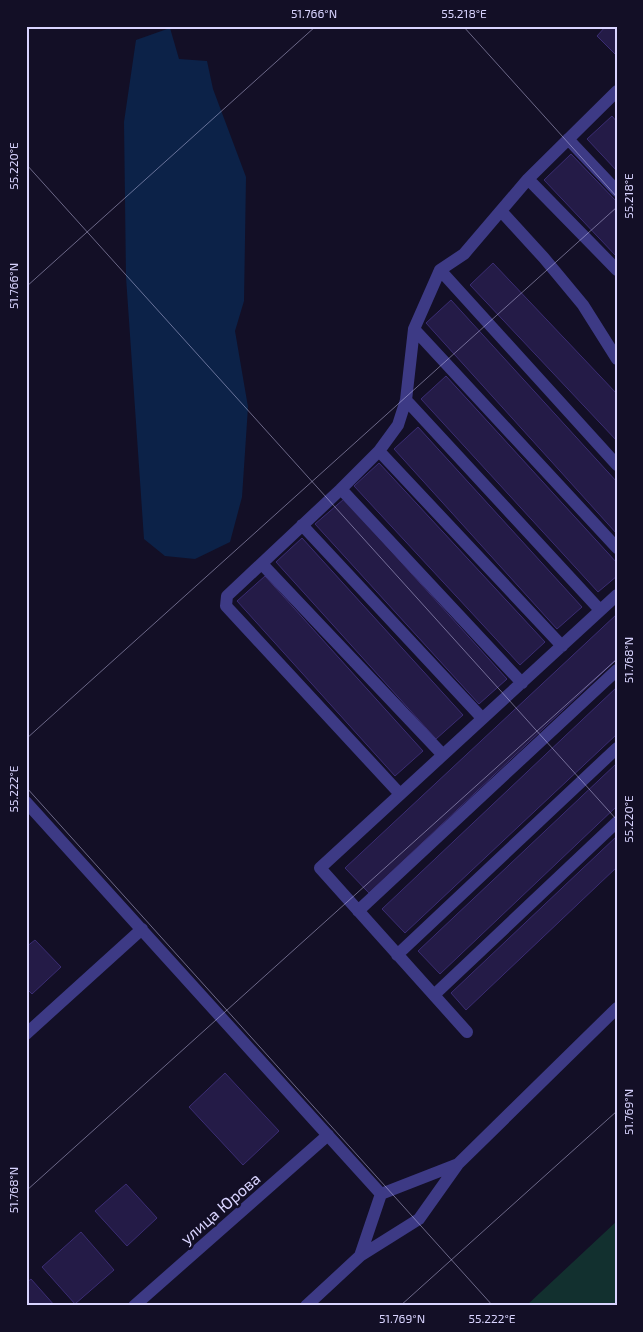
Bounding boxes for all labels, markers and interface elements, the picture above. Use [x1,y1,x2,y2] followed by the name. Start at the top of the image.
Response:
[291,6,337,20] text: 51.766°N
[441,6,487,20] text: 55.218°E
[6,142,20,190] text: 55.220°E
[621,173,635,219] text: 55.218°E
[6,263,20,309] text: 51.766°N
[621,637,635,683] text: 51.768°N
[6,765,20,812] text: 55.222°E
[621,795,635,843] text: 55.220°E
[621,1089,635,1135] text: 51.769°N
[6,1167,20,1213] text: 51.768°N
[176,1168,264,1248] street label: улица Юрова
[379,1311,425,1325] text: 51.769°N
[469,1311,516,1325] text: 55.222°E

